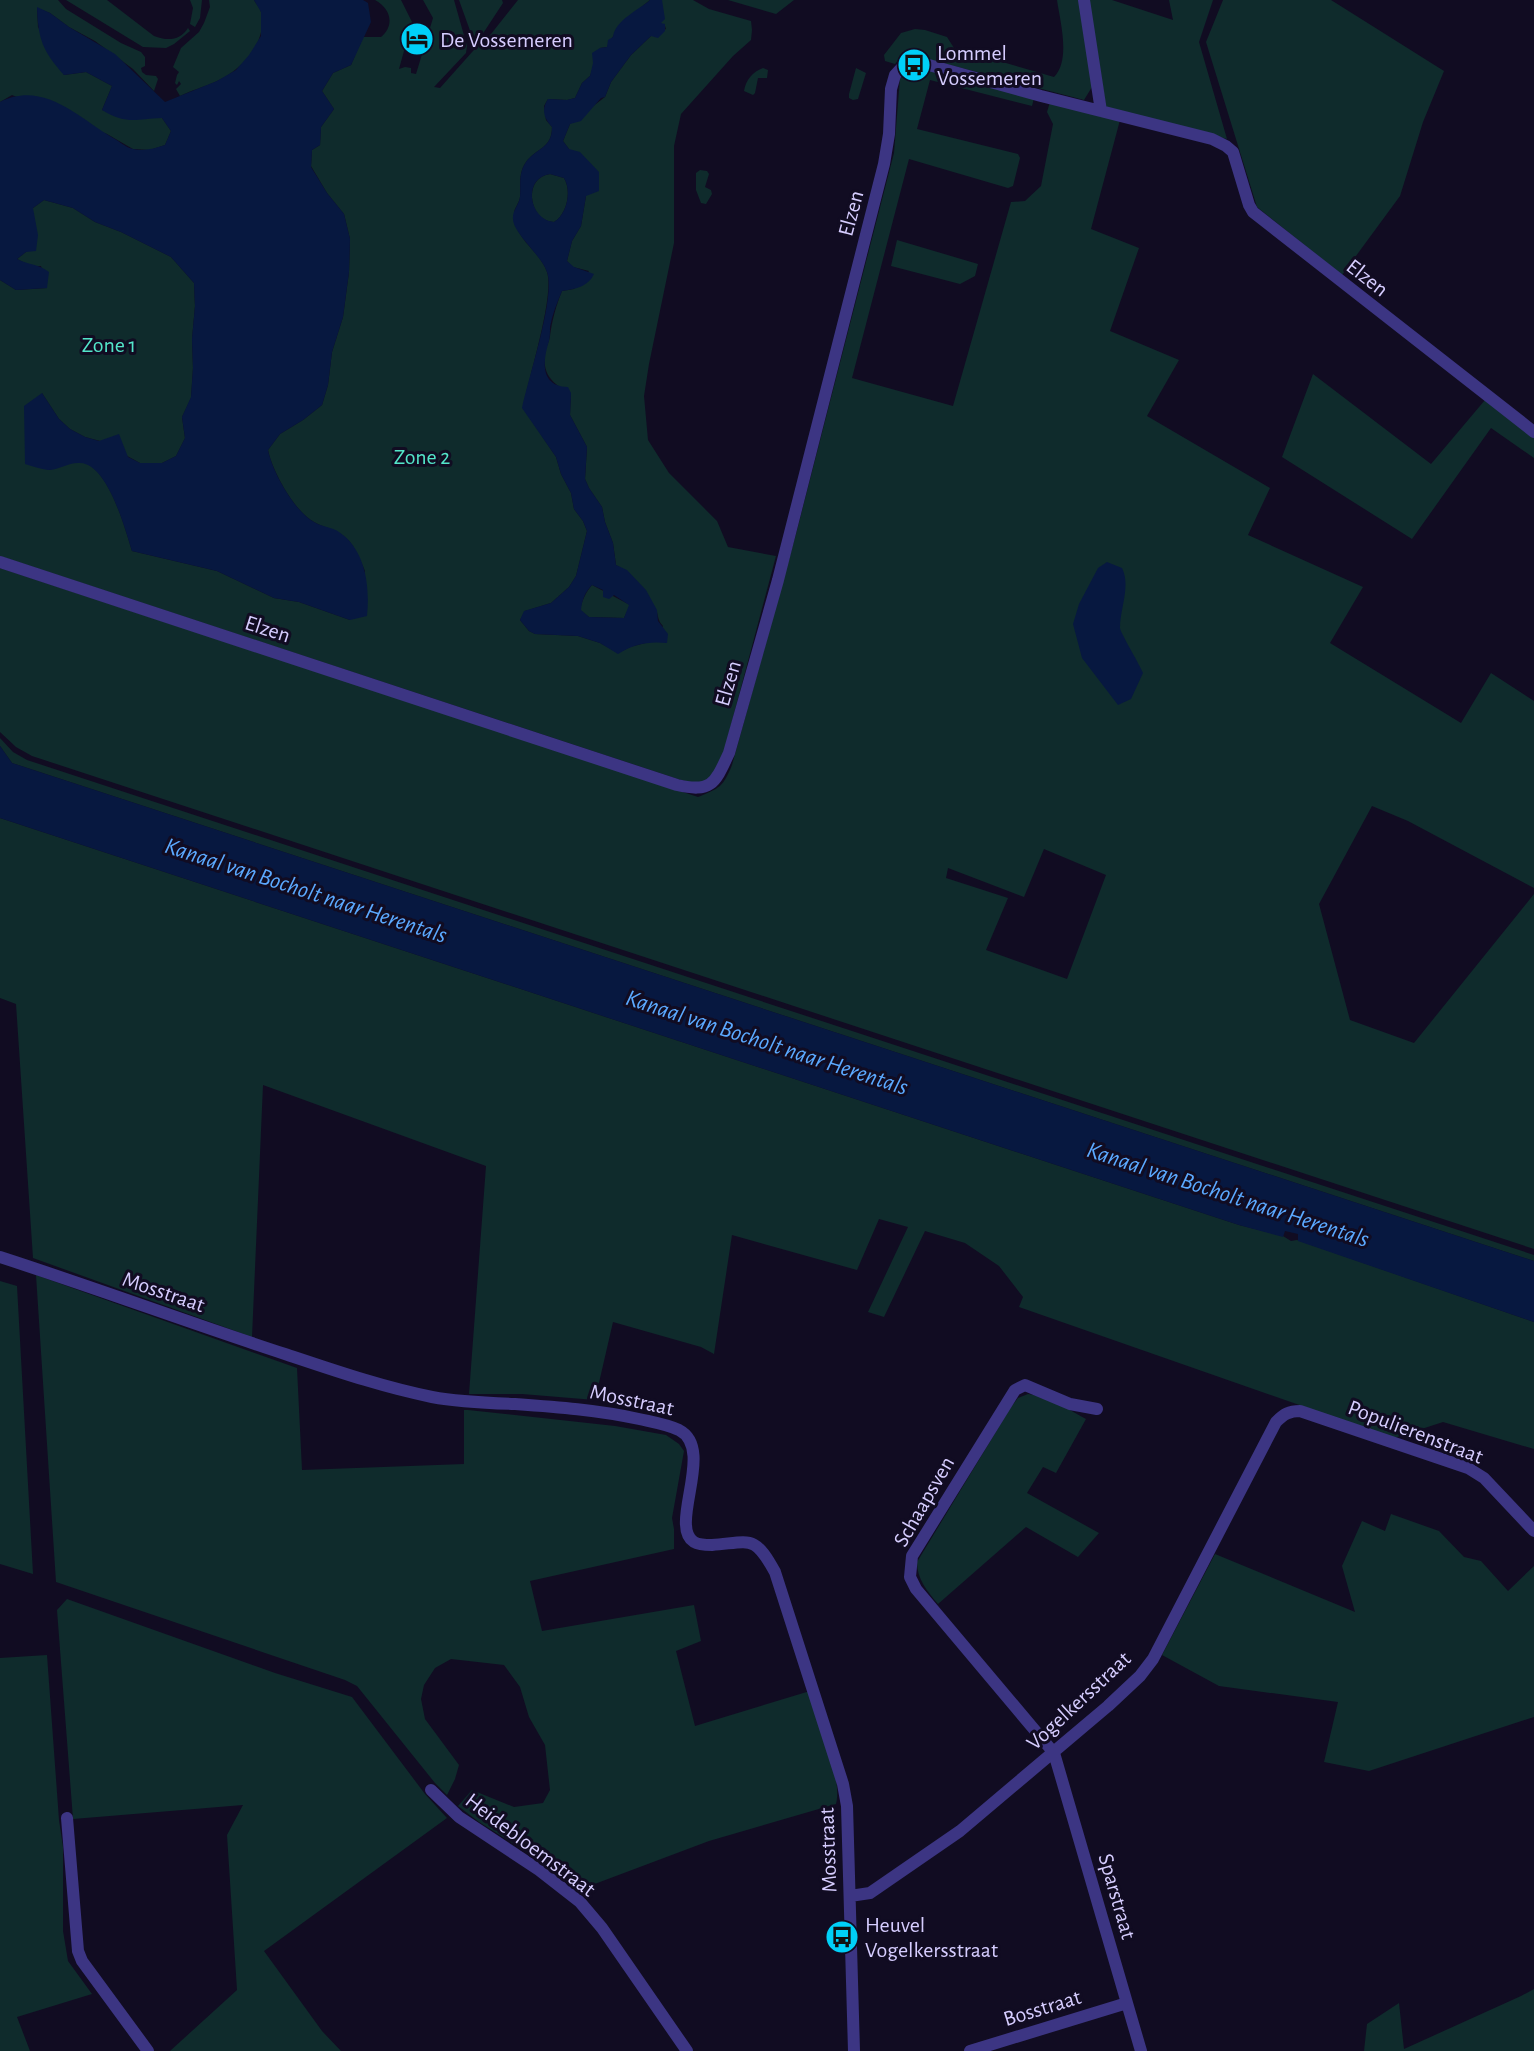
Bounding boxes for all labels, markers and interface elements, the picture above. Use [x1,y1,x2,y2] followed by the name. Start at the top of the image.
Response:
[399,21,435,57] hotel icon: De Vossemeren
[440,29,573,51] place label: De Vossemeren
[937,42,1042,89] place label: Lommel Vossemeren
[896,47,932,83] bus stop icon: Lommel Vossemeren
[834,188,868,238] street label: Elzen
[1342,255,1392,301] street label: Elzen
[82,334,136,356] park label: Zone 1
[394,446,450,468] park label: Zone 2
[242,611,293,647] street label: Elzen
[711,658,745,709] street label: Elzen
[162,834,450,948] water label: Kanaal van Bocholt naar Herentals
[623,986,911,1100] water label: Kanaal van Bocholt naar Herentals
[1084,1138,1372,1252] water label: Kanaal van Bocholt naar Herentals
[120,1268,208,1316] street label: Mosstraat
[588,1380,676,1420] street label: Mosstraat
[1345,1396,1486,1468] street label: Populierenstraat
[889,1453,958,1550] street label: Schaapsven
[1023,1647,1135,1754] street label: Vogelkersstraat
[461,1789,599,1901] street label: Heidebloemstraat
[816,1807,840,1893] street label: Mosstraat
[1094,1851,1140,1942] street label: Sparstraat
[865,1914,998,1961] place label: Heuvel Vogelkersstraat
[824,1919,860,1955] bus stop icon: Heuvel Vogelkersstraat
[1001,1986,1084,2030] street label: Bosstraat

